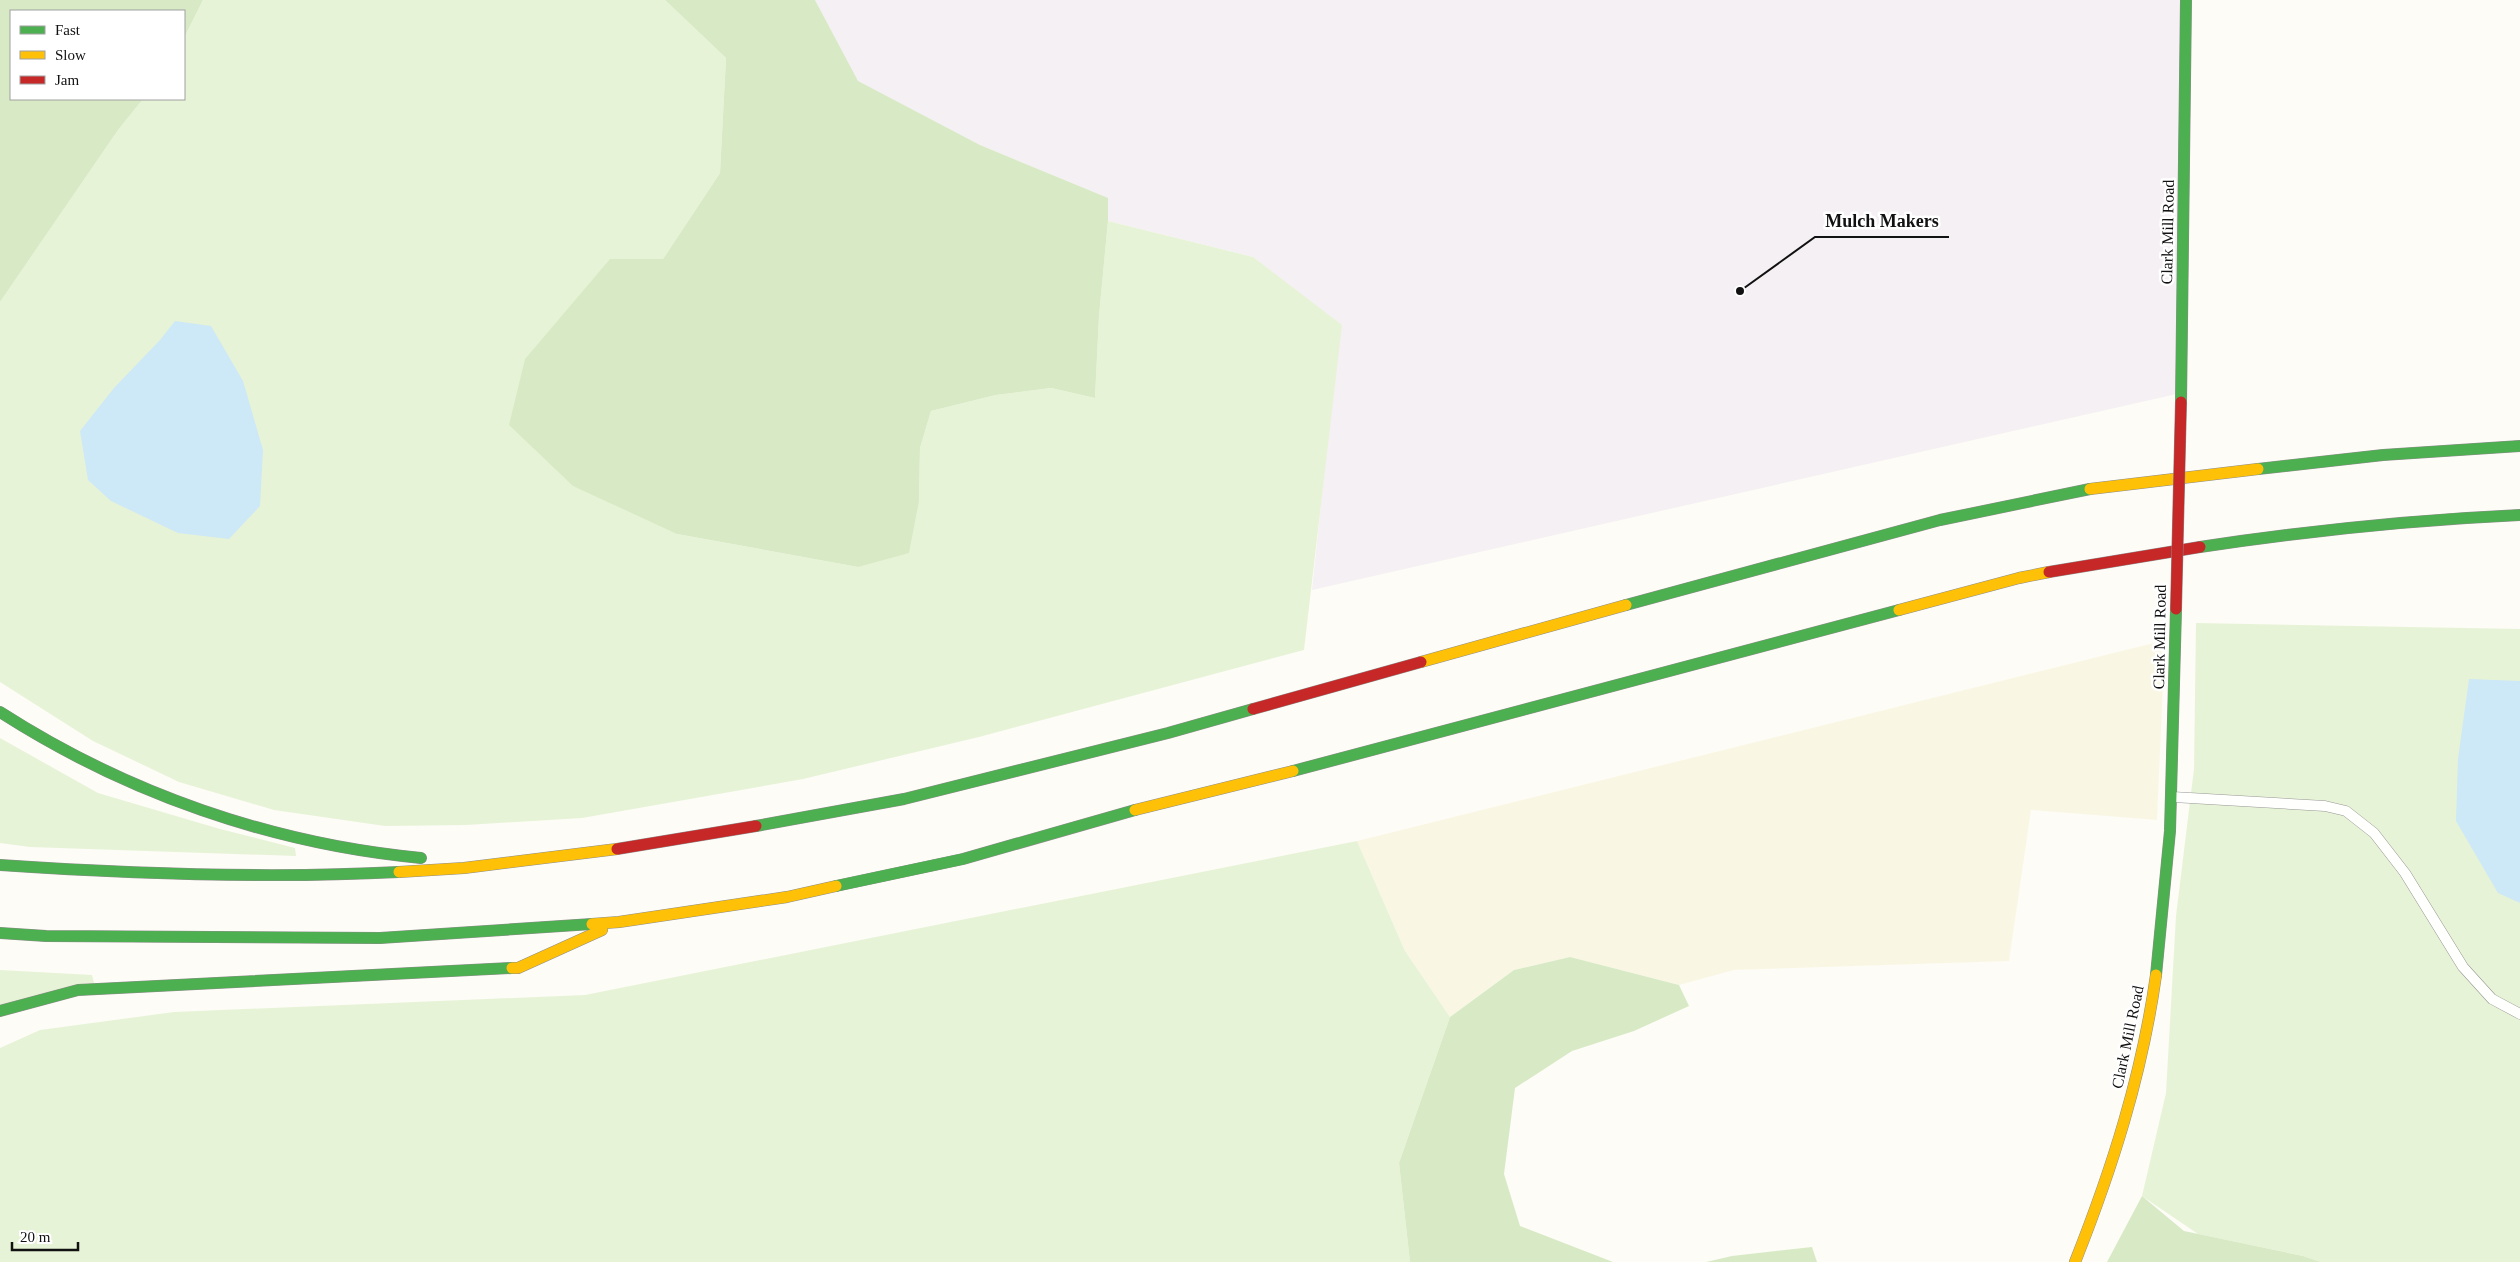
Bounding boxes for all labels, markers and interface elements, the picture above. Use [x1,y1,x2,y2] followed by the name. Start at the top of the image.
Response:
[10,10,185,100] legend
[55,22,81,38] text: Fast
[55,47,86,63] text: Slow
[55,72,79,88] text: Jam
[2158,179,2177,285] street label: Clark Mill Road
[1815,204,1949,237] callout: Mulch Makers
[1825,211,1939,231] text: Mulch Makers
[2150,584,2169,690] street label: Clark Mill Road
[2108,984,2147,1090] street label: Clark Mill Road
[12,1220,79,1252] scale bar
[20,1229,51,1245] text: 20 m

